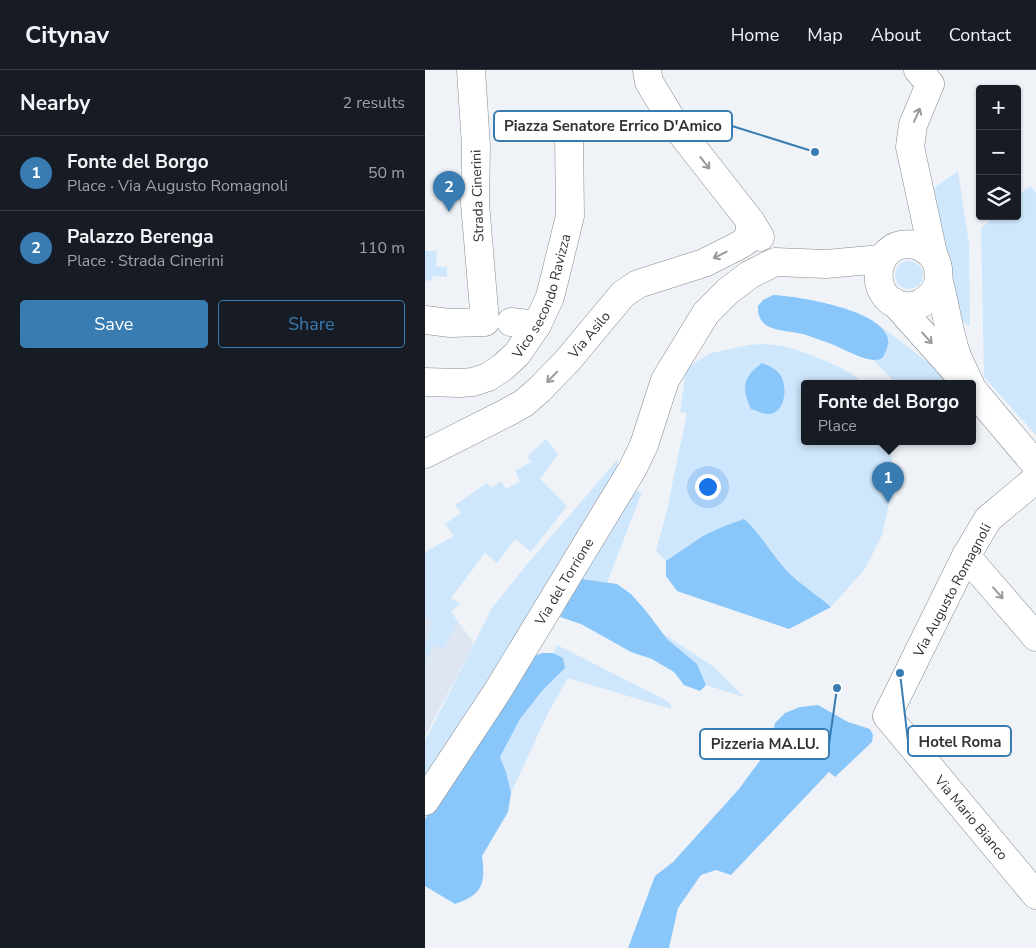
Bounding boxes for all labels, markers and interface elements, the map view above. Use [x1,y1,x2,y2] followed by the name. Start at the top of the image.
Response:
[25,19,109,51] text: Citynav
[731,23,779,47] text: Home
[807,23,843,47] text: Map
[871,23,921,47] text: About
[949,23,1011,47] text: Contact
[976,85,1021,220] map controls
[976,85,1021,130] button: +
[20,89,90,117] text: Nearby
[343,92,405,114] text: 2 results
[913,108,923,123] one-way arrow
[494,111,732,141] callout: Piazza Senatore Errico D'Amico
[504,116,722,136] text: Piazza Senatore Errico D'Amico
[976,130,1021,175] button: −
[67,149,209,175] text: Fonte del Borgo
[466,149,489,243] street label: Strada Cinerini
[700,156,710,170] one-way arrow
[31,162,41,184] text: 1
[368,162,405,184] text: 50 m
[433,171,465,212] pin: 2
[67,175,288,197] text: Place · Via Augusto Romagnoli
[976,175,1021,220] button: layers
[67,224,214,250] text: Palazzo Berenga
[507,232,575,363] street label: Vico secondo Ravizza
[31,237,41,259] text: 2
[358,237,405,259] text: 110 m
[67,250,224,272] text: Place · Strada Cinerini
[713,251,728,260] one-way arrow
[20,300,208,348] button: Save
[218,300,405,348] button: Share
[564,307,615,363] street label: Via Asilo
[921,332,933,345] one-way arrow
[546,371,558,384] one-way arrow
[801,380,976,445] popup
[818,389,959,415] text: Fonte del Borgo
[818,415,857,437] text: Place
[872,462,904,503] pin: 1
[695,474,721,500] your location
[909,520,996,661] street label: Via Augusto Romagnoli
[530,534,598,630] street label: Via del Torrione
[993,587,1004,600] one-way arrow
[908,726,1011,756] callout: Hotel Roma
[700,729,829,759] callout: Pizzeria MA.LU.
[919,732,1001,752] text: Hotel Roma
[711,734,819,754] text: Pizzeria MA.LU.
[929,771,1012,864] street label: Via Mario Bianco

